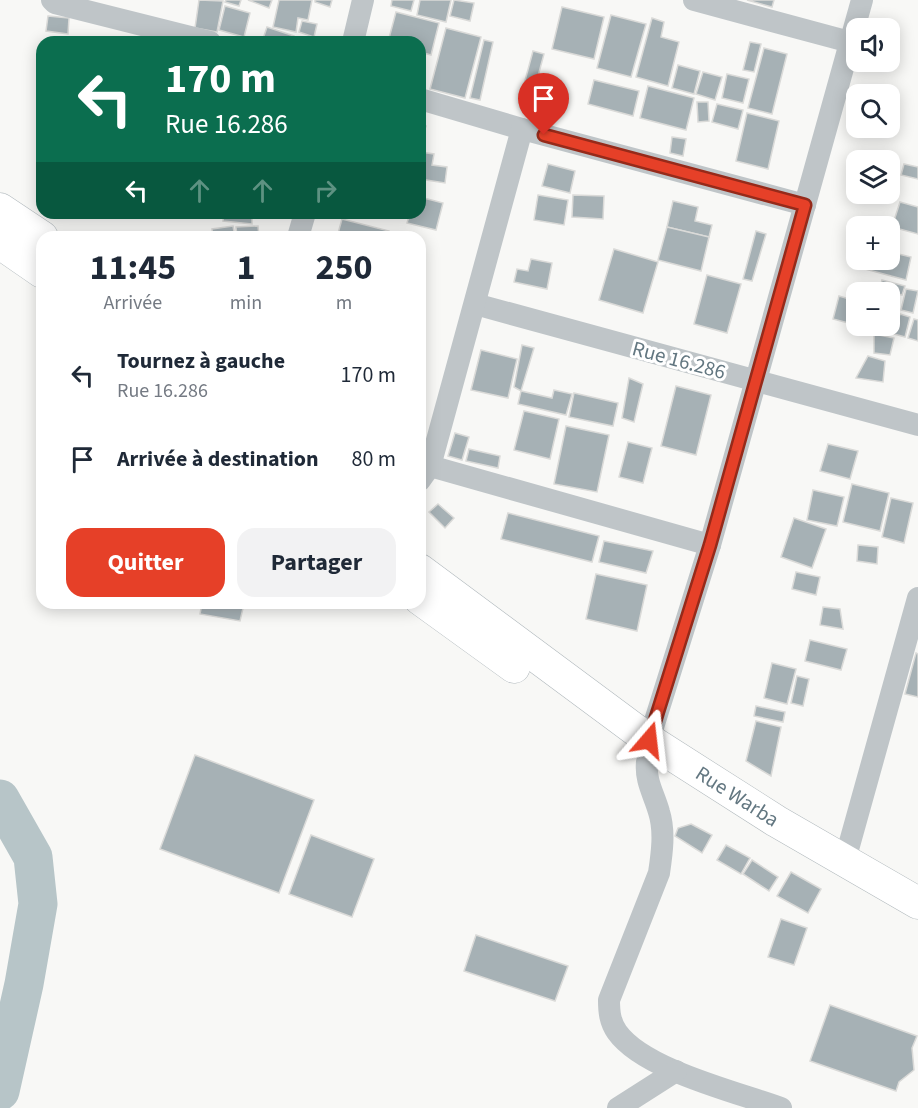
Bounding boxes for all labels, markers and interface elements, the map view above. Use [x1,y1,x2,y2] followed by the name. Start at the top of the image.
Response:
[846,18,900,336] map controls
[846,18,900,72] button: sound
[165,49,276,109] text: 170 m
[66,60,144,138] icon: left
[518,73,569,135] pin
[527,82,560,115] icon: arrive
[846,84,900,138] button: search
[165,105,288,144] text: Rue 16.286
[846,150,900,204] button: layers
[120,174,153,207] icon: left
[183,174,216,207] icon: ahead
[246,174,279,207] icon: ahead
[309,174,342,207] icon: right
[846,216,900,270] button: +
[89,242,176,293] text: 11:45
[236,242,255,293] text: 1
[316,242,373,293] text: 250
[846,282,900,336] button: −
[103,289,162,317] text: Arrivée
[230,289,262,317] text: min
[336,289,352,317] text: m
[629,333,729,387] street label: Rue 16.286
[117,345,285,377] text: Tournez à gauche
[66,359,99,392] icon: left
[341,359,396,391] text: 170 m
[117,377,208,405] text: Rue 16.286
[66,443,99,476] icon: arrive
[117,443,319,475] text: Arrivée à destination
[351,443,396,475] text: 80 m
[66,528,225,597] button: Quitter
[237,528,396,597] button: Partager
[617,708,681,772] position arrow
[690,758,785,834] street label: Rue Warba

